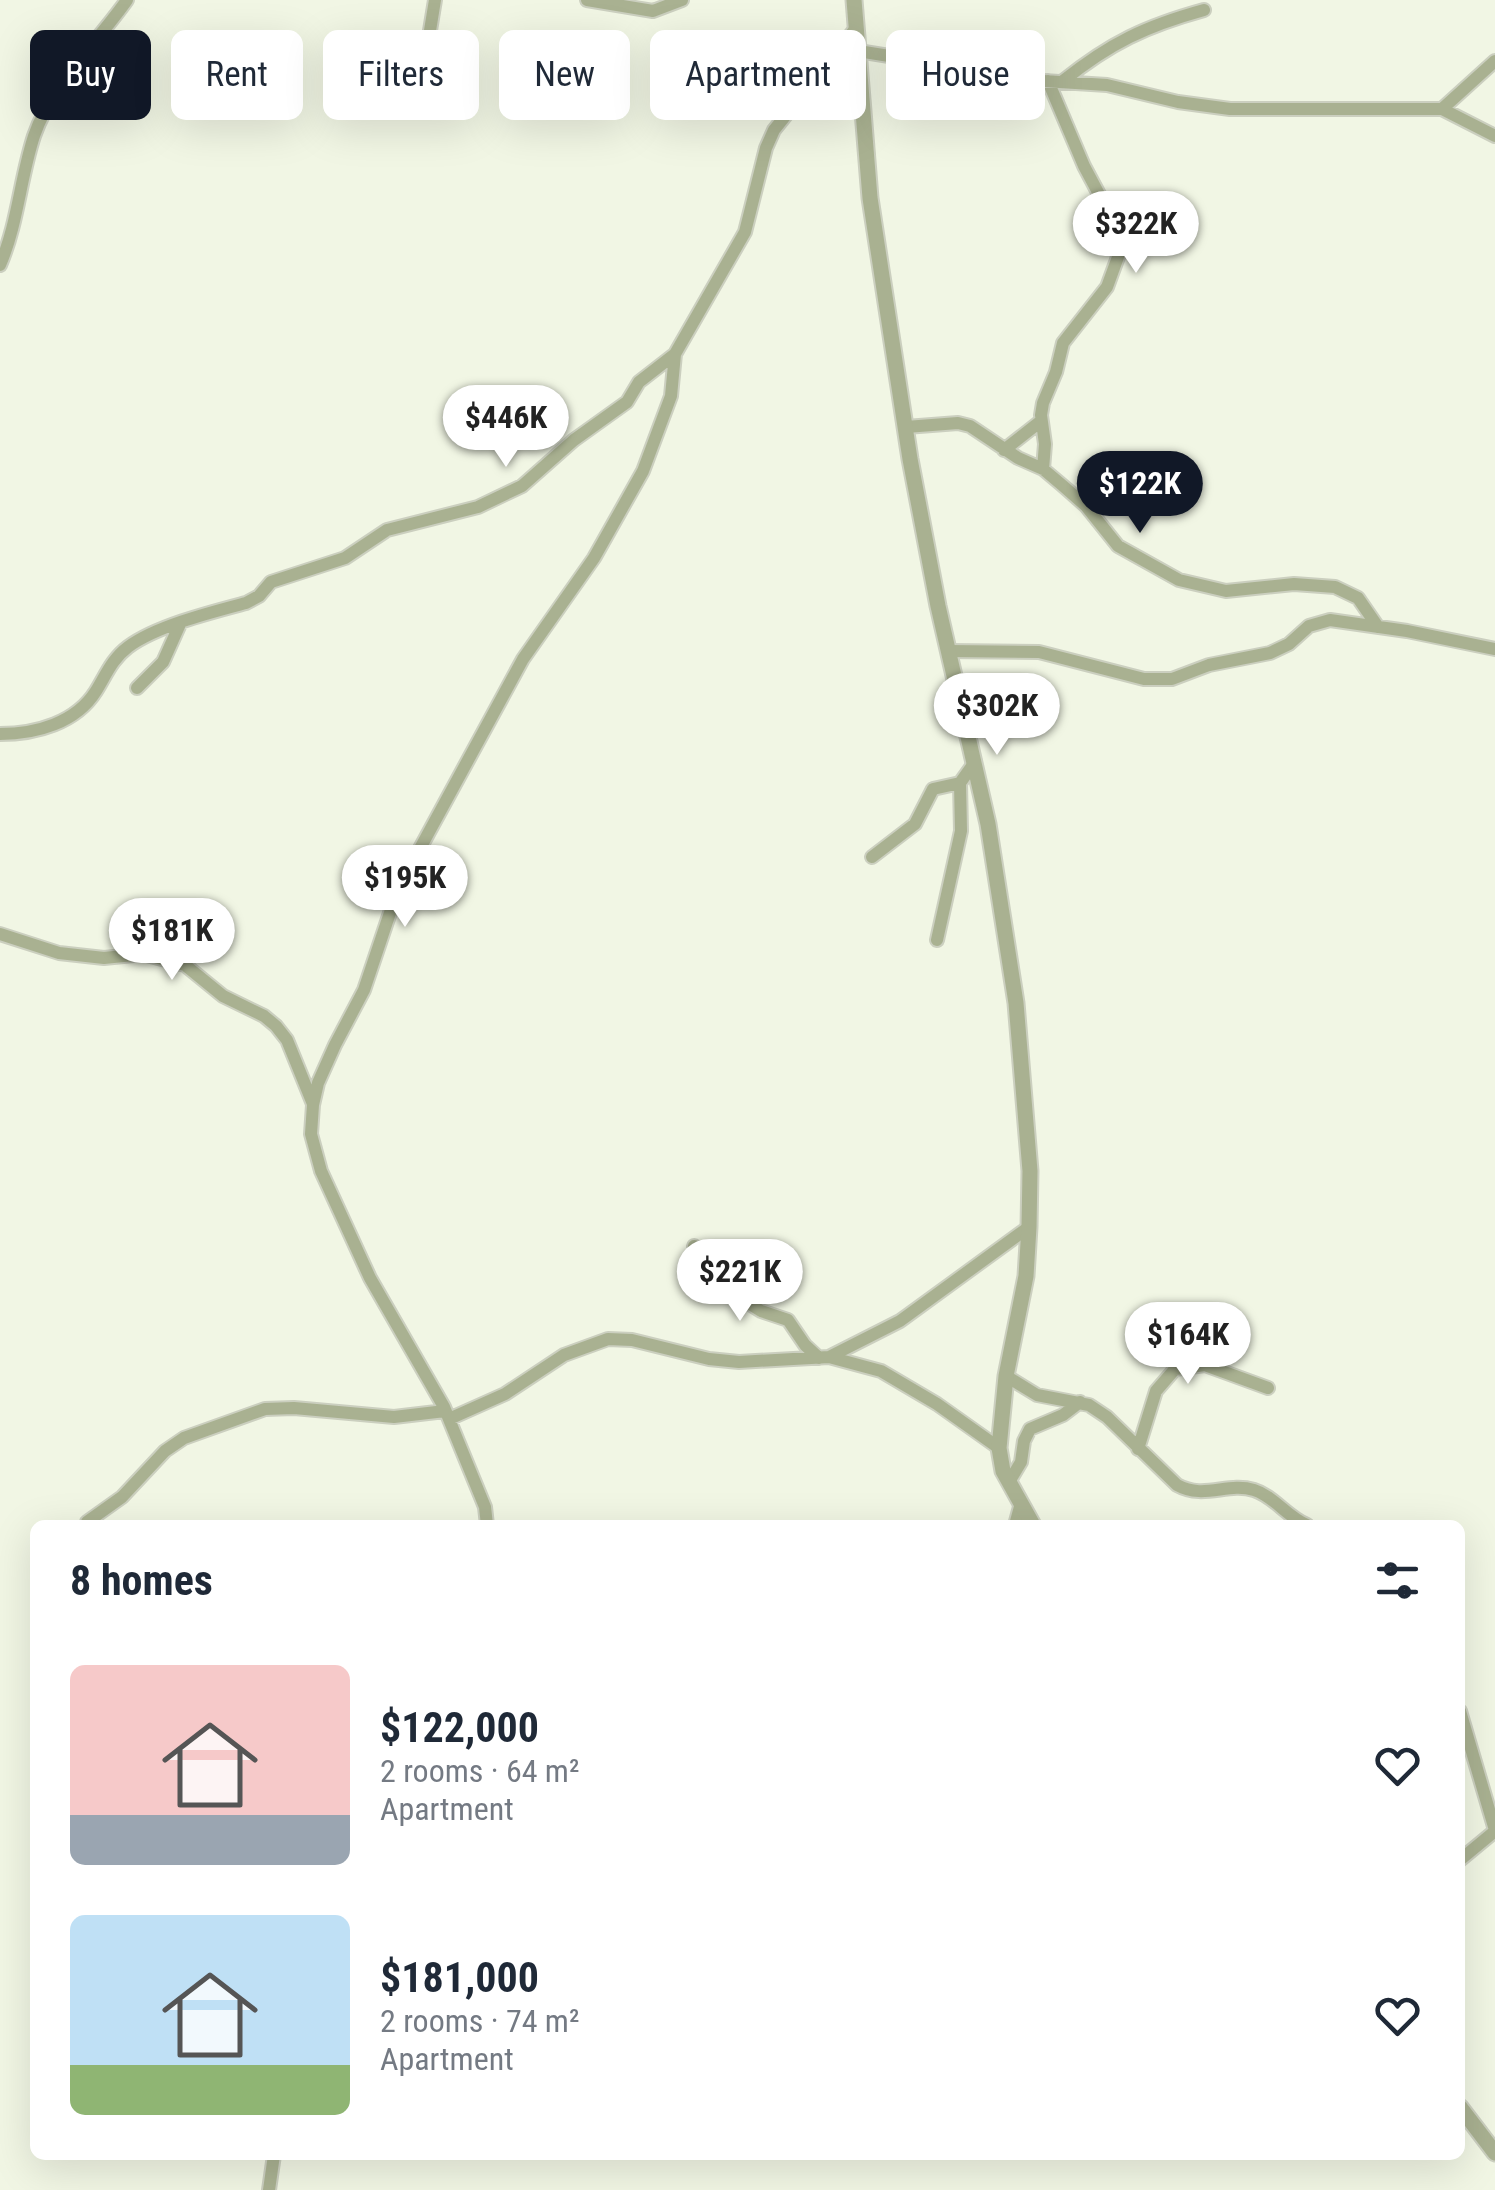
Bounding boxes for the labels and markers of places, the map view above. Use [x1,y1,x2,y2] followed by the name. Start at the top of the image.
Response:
[1066,191,1206,276] pin: $322K
[436,385,576,470] pin: $446K
[1070,451,1210,536] pin: $122K
[927,673,1067,758] pin: $302K
[335,845,475,930] pin: $195K
[102,898,242,983] pin: $181K
[670,1239,810,1324] pin: $221K
[1118,1302,1258,1387] pin: $164K

